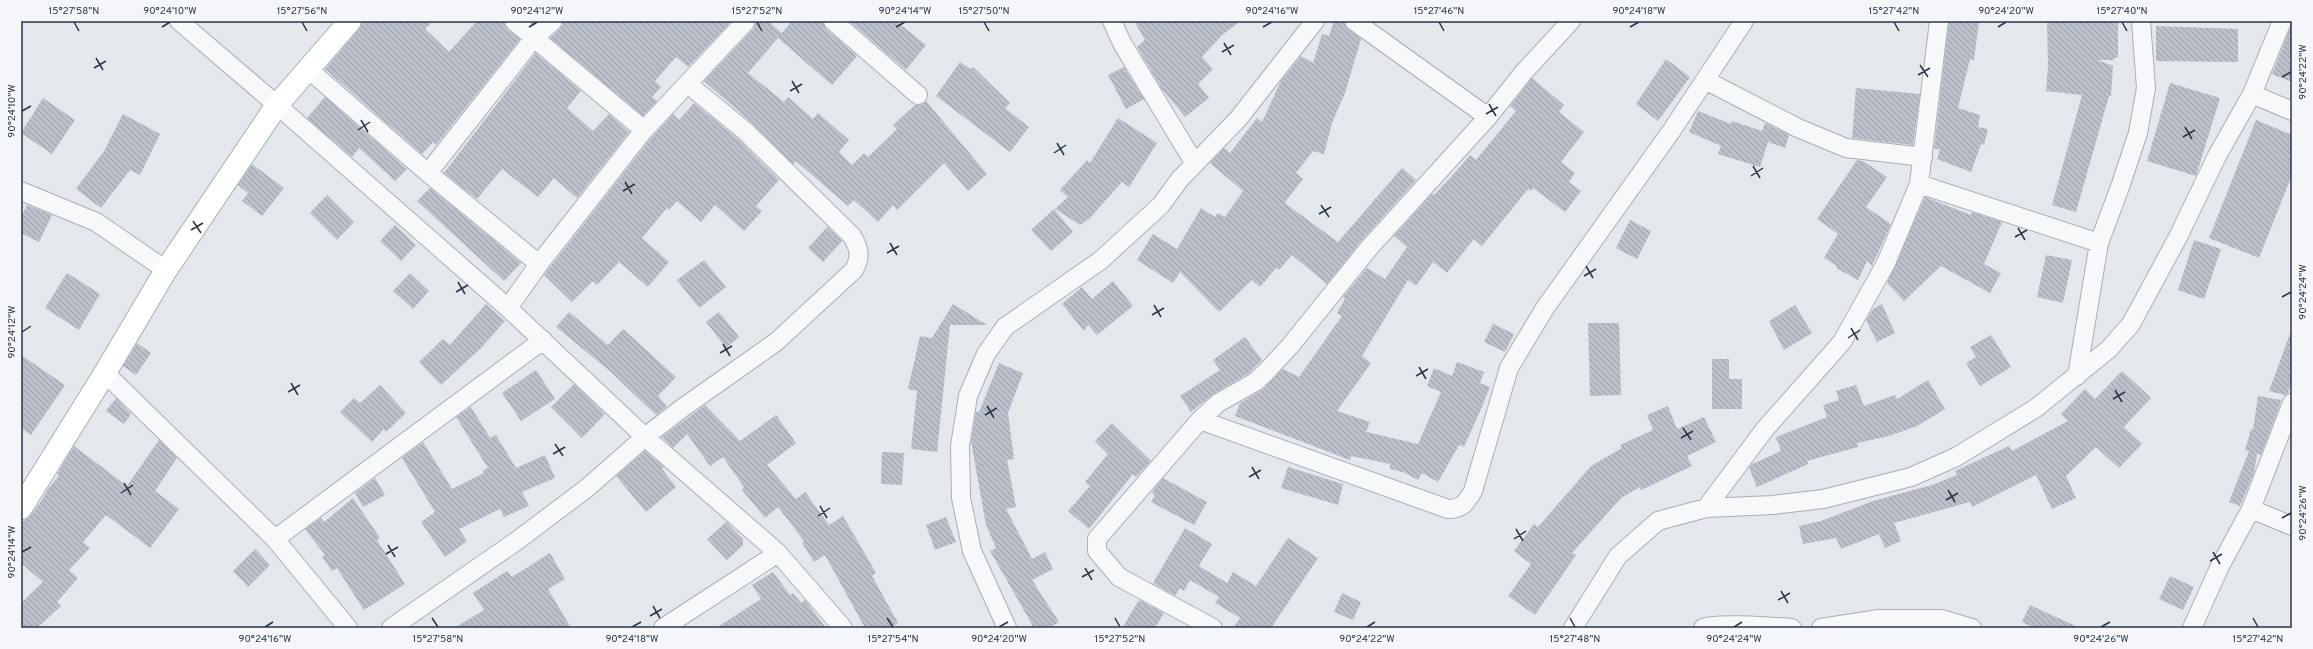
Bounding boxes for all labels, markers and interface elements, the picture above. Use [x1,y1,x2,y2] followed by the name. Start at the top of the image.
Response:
[49,5,99,18] text: 15°27'58"N
[143,5,197,18] text: 90°24'10"W
[277,5,327,18] text: 15°27'56"N
[510,5,564,18] text: 90°24'12"W
[732,5,782,18] text: 15°27'52"N
[879,5,931,18] text: 90°24'14"W
[958,5,1010,18] text: 15°27'50"N
[1246,5,1298,18] text: 90°24'16"W
[1414,5,1464,18] text: 15°27'46"N
[1612,5,1666,18] text: 90°24'18"W
[1869,5,1919,18] text: 15°27'42"N
[1978,5,2034,18] text: 90°24'20"W
[2096,5,2148,18] text: 15°27'40"N
[2297,44,2310,100] text: 90°24'22"W
[6,84,19,138] text: 90°24'10"W
[2297,264,2310,320] text: 90°24'24"W
[6,305,19,359] text: 90°24'12"W
[2297,485,2310,541] text: 90°24'26"W
[6,526,19,578] text: 90°24'14"W
[239,633,291,646] text: 90°24'16"W
[413,633,463,646] text: 15°27'58"N
[605,633,659,646] text: 90°24'18"W
[867,633,919,646] text: 15°27'54"N
[971,633,1027,646] text: 90°24'20"W
[1095,633,1145,646] text: 15°27'52"N
[1339,633,1395,646] text: 90°24'22"W
[1550,633,1600,646] text: 15°27'48"N
[1706,633,1762,646] text: 90°24'24"W
[2073,633,2129,646] text: 90°24'26"W
[2233,633,2283,646] text: 15°27'42"N

